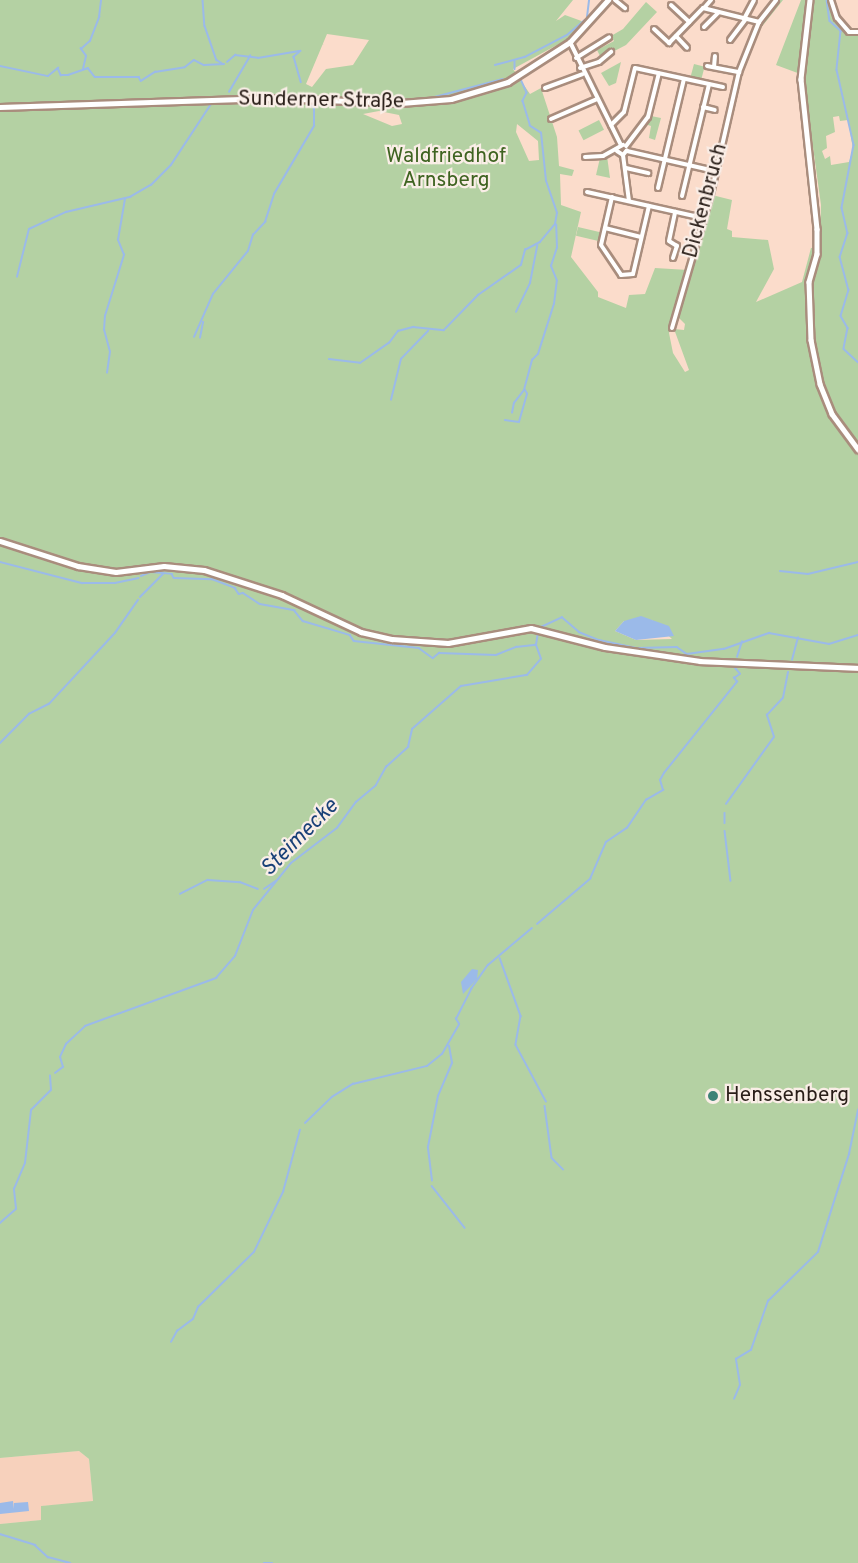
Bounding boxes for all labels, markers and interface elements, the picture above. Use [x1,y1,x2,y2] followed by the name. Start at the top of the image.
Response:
[238,87,404,115] street label: Sunderner Straße
[679,141,733,261] street label: Dickenbruch
[386,144,506,194] park label: Waldfriedhof Arnsberg
[256,794,344,882] water label: Steimecke
[725,1083,849,1109] place label: Henssenberg
[706,1089,720,1103] marker: Henssenberg

